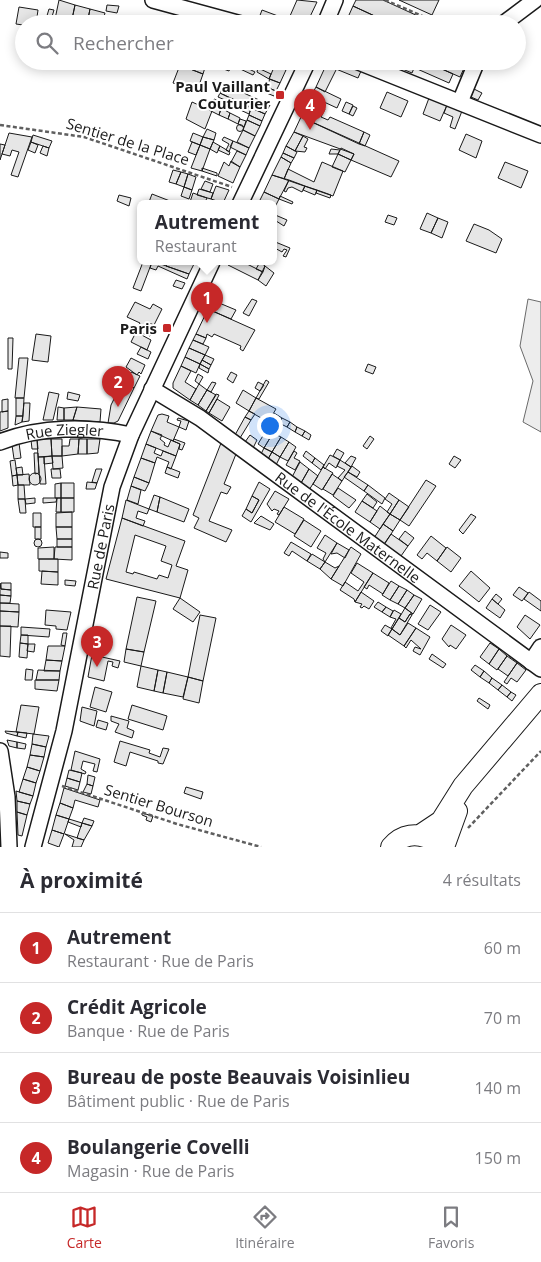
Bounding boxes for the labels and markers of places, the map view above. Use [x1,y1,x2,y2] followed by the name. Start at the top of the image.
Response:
[175,76,270,113] place label: Paul Vaillant Couturier
[274,89,286,101] marker: Paul Vaillant Couturier
[294,89,326,130] pin: 4
[191,282,223,323] pin: 1
[120,318,157,338] place label: Paris
[161,322,173,334] marker: Paris
[102,366,134,407] pin: 2
[81,626,113,667] pin: 3

